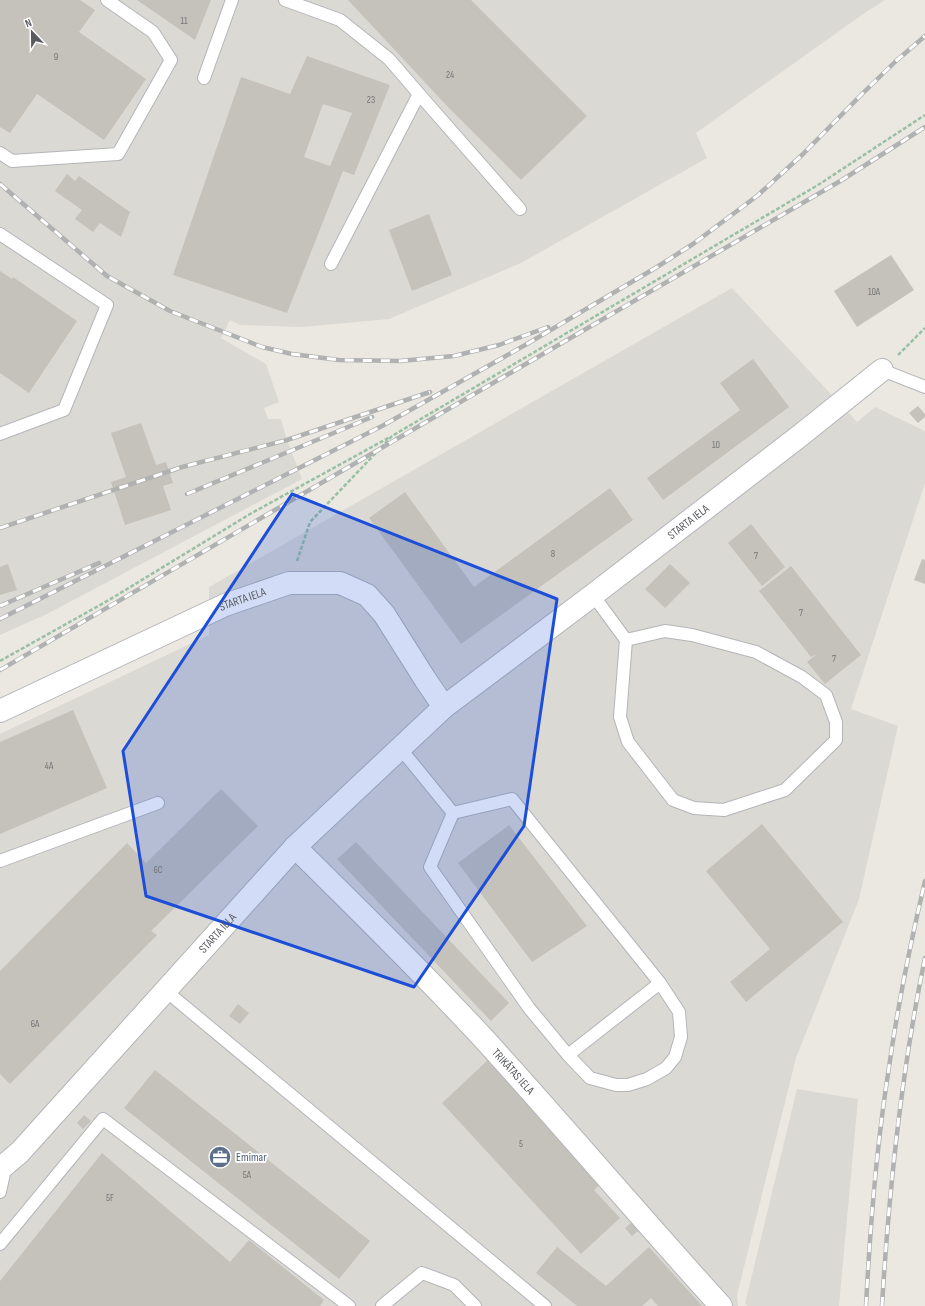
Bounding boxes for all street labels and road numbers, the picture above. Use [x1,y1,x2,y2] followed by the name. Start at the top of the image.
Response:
[665,501,713,543] street label: STARTA IELA
[217,584,269,615] street label: STARTA IELA
[196,910,240,956] street label: STARTA IELA
[488,1046,538,1098] street label: TRIKĀTAS IELA

